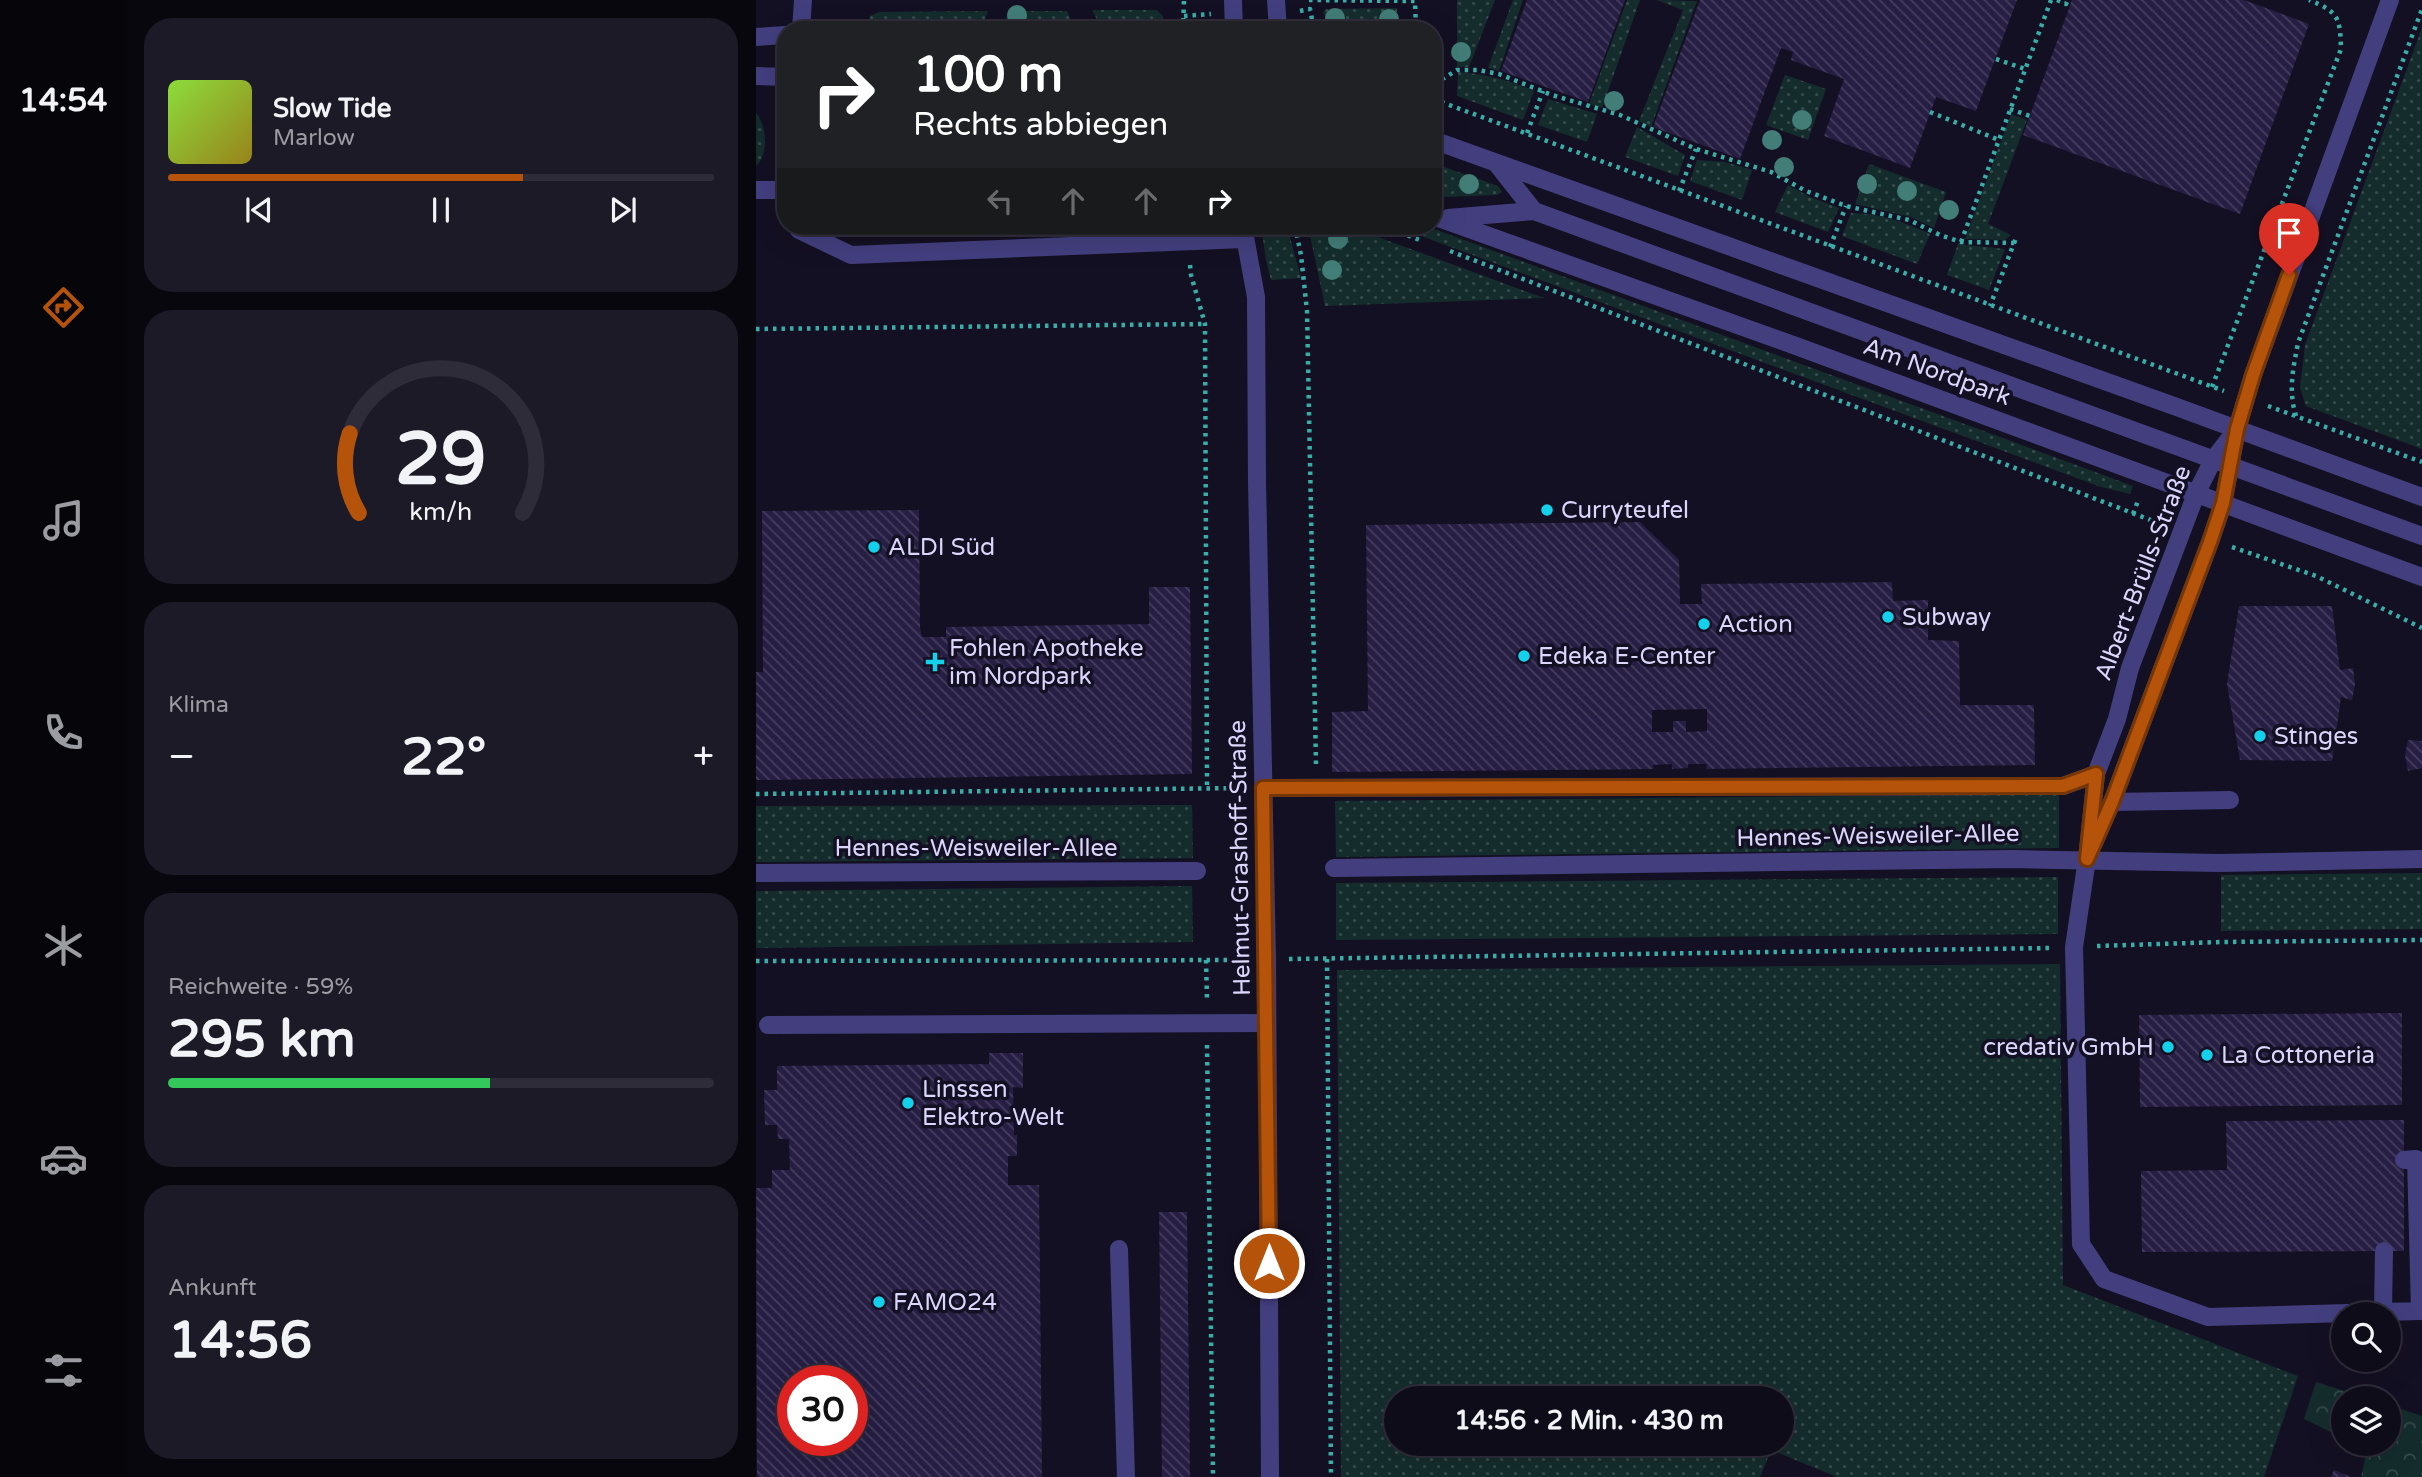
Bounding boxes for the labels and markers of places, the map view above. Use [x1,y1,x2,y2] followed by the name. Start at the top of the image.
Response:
[2259,203,2319,275] pin
[1561,496,1689,525] place label: Curryteufel
[1539,502,1555,518] marker: Curryteufel
[888,533,995,562] place label: ALDI Süd
[866,539,882,555] marker: ALDI Süd
[1902,603,1991,632] place label: Subway
[1880,609,1896,625] marker: Subway
[1718,610,1793,639] place label: Action
[1696,616,1712,632] marker: Action
[949,634,1143,691] place label: Fohlen Apotheke im Nordpark
[1538,642,1716,671] place label: Edeka E-Center
[1516,648,1532,664] marker: Edeka E-Center
[927,654,943,670] marker: Fohlen Apotheke im Nordpark
[2274,722,2358,751] place label: Stinges
[2252,728,2268,744] marker: Stinges
[1983,1033,2154,1062] place label: credativ GmbH
[2160,1039,2176,1055] marker: credativ GmbH
[2221,1041,2375,1070] place label: La Cottoneria
[2199,1047,2215,1063] marker: La Cottoneria
[922,1075,1064,1132] place label: Linssen Elektro-Welt
[900,1095,916,1111] marker: Linssen Elektro-Welt
[893,1288,997,1317] place label: FAMO24
[871,1294,887,1310] marker: FAMO24

